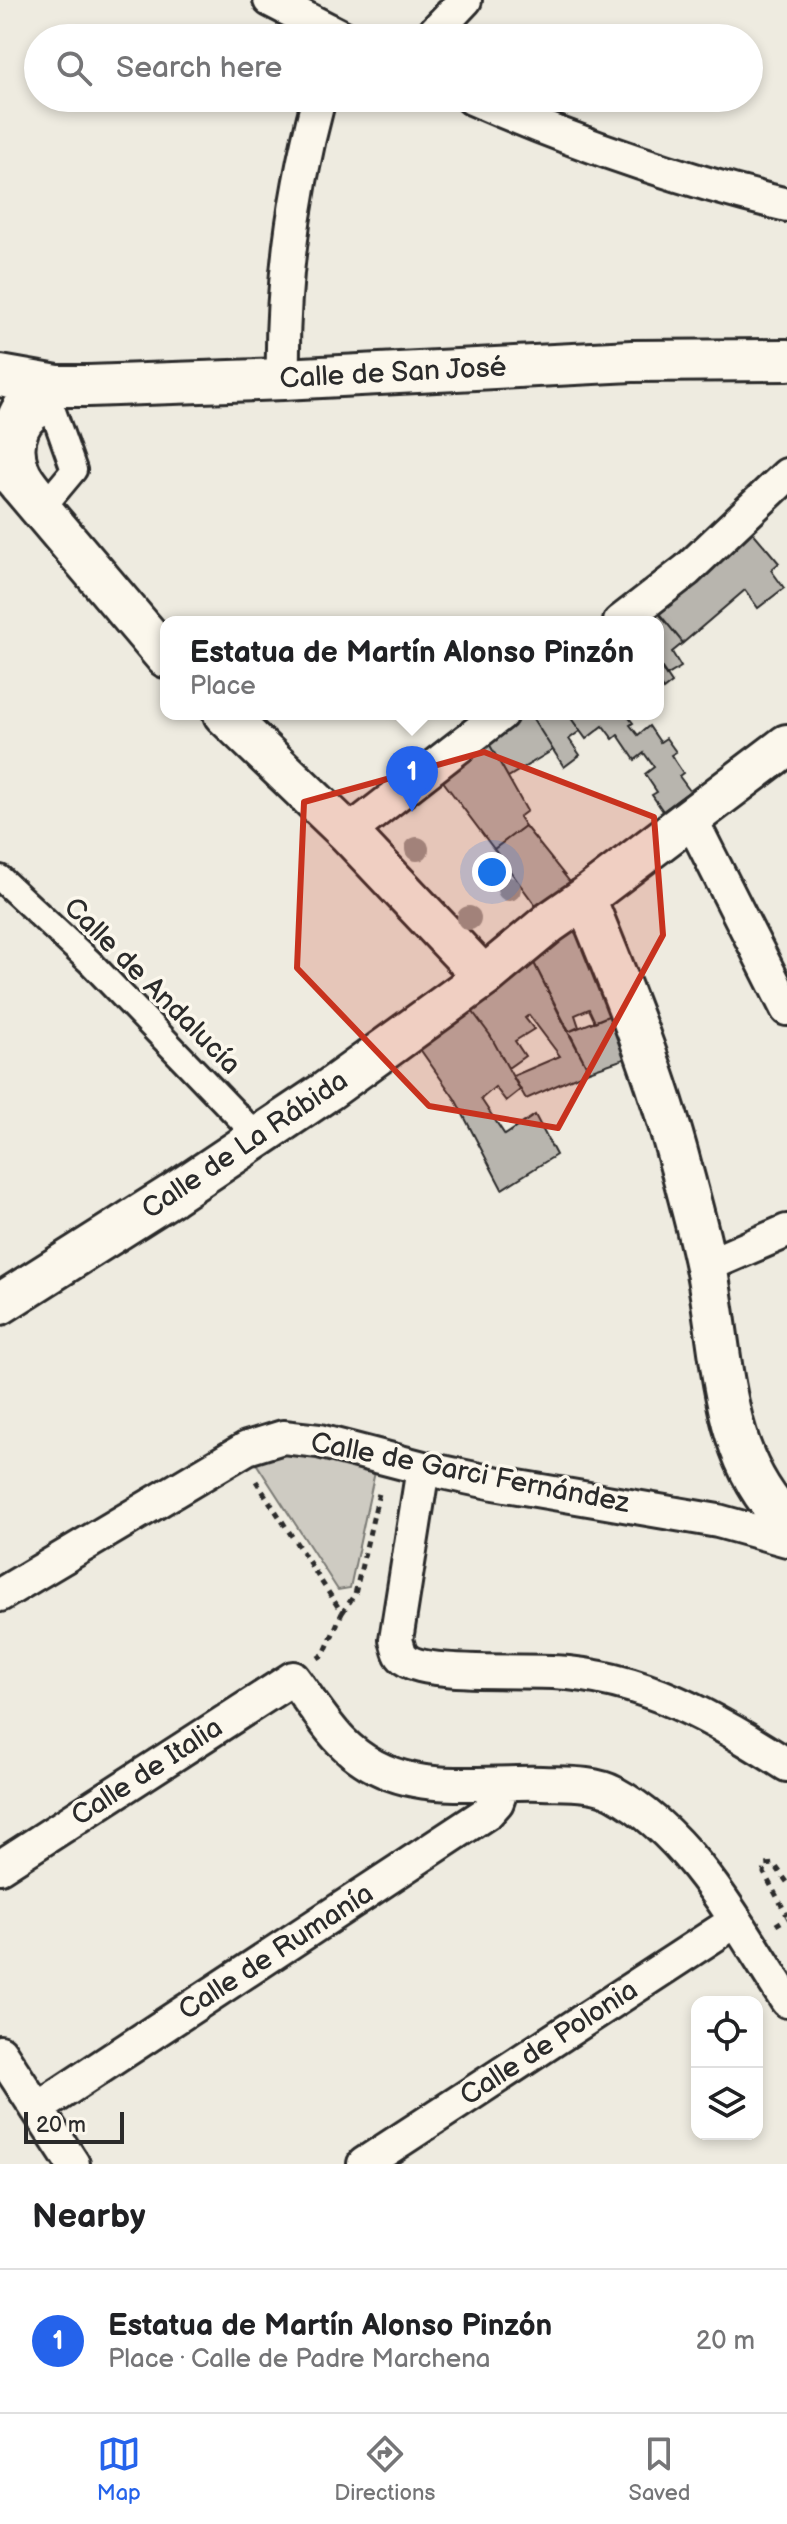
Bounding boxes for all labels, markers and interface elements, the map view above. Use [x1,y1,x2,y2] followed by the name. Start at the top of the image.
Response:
[24,24,763,112] search box
[52,46,96,90] icon: search
[116,50,282,86] text: Search here
[279,351,507,395] street label: Calle de San José
[160,616,664,720] popup
[190,635,634,671] text: Estatua de Martín Alonso Pinzón
[190,671,256,702] text: Place
[386,746,438,812] pin: 1
[472,852,512,892] your location
[57,891,247,1081] street label: Calle de Andalucía
[136,1064,354,1226] street label: Calle de La Rábida
[308,1426,633,1520] street label: Calle de Garci Fernández
[65,1711,229,1833] street label: Calle de Italia
[173,1877,379,2027] street label: Calle de Rumanía
[454,1973,644,2113] street label: Calle de Polonia
[691,1996,763,2140] map controls
[691,1996,763,2068] button: locate
[691,2068,763,2140] button: layers
[24,2108,124,2144] scale bar
[36,2112,86,2139] text: 20 m
[32,2196,146,2237] text: Nearby
[108,2308,552,2344] text: Estatua de Martín Alonso Pinzón
[53,2326,63,2357] text: 1
[696,2326,755,2357] text: 20 m
[108,2344,491,2375] text: Place · Calle de Padre Marchena
[97,2432,141,2507] tab: Map
[334,2432,435,2507] tab: Directions
[629,2432,690,2507] tab: Saved

